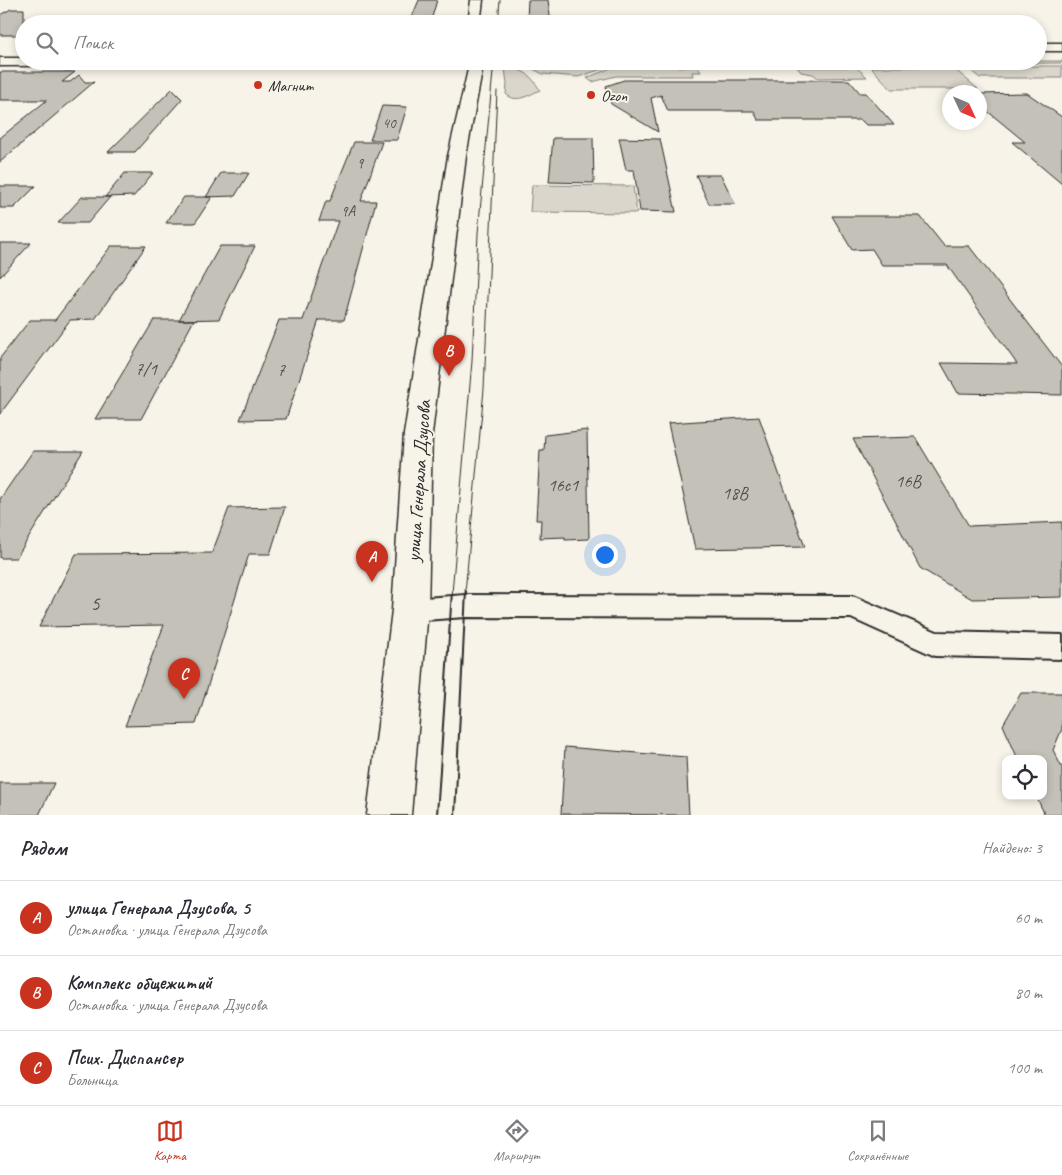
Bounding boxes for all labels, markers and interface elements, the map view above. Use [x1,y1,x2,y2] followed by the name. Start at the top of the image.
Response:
[15,15,1047,70] search box
[33,29,61,57] icon: search
[73,31,113,55] text: Поиск
[268,76,315,96] place label: Магнит
[252,79,264,91] marker: Магнит
[942,85,987,130] north arrow
[601,86,628,106] place label: Ozon
[585,89,597,101] marker: Ozon
[382,114,397,133] house number: 40
[357,154,365,173] house number: 9
[341,202,357,221] house number: 9А
[433,335,465,376] pin: B
[135,358,158,380] house number: 7/1
[277,359,286,381] house number: 7
[400,398,437,564] street label: улица Генерала Дзусова
[895,470,922,492] house number: 16В
[548,474,579,496] house number: 16с1
[722,482,749,504] house number: 18В
[356,541,388,582] pin: A
[592,542,618,568] your location
[90,590,101,616] house number: 5
[168,658,200,699] pin: C
[1002,755,1047,800] map controls
[1002,755,1047,800] button: locate
[20,835,67,861] text: Рядом
[982,838,1042,858] text: Найдено: 3
[67,896,250,920] text: улица Генерала Дзусова, 5
[32,908,40,928] text: A
[1015,908,1042,928] text: 60 m
[67,920,267,940] text: Остановка · улица Генерала Дзусова
[67,971,212,995] text: Комплекс общежитий
[32,983,40,1003] text: B
[1015,983,1042,1003] text: 80 m
[67,995,267,1015] text: Остановка · улица Генерала Дзусова
[67,1046,183,1070] text: Псих. Диспансер
[32,1058,40,1078] text: C
[1008,1058,1042,1078] text: 100 m
[67,1070,117,1090] text: Больница
[154,1117,186,1164] tab: Карта
[494,1117,540,1164] tab: Маршрут
[847,1117,908,1164] tab: Сохранённые

